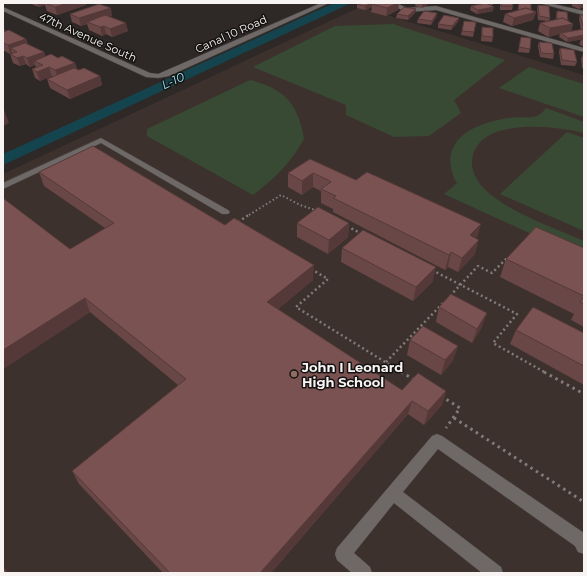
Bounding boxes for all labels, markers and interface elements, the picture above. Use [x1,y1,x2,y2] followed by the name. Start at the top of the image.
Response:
[37,9,139,65] street label: 47th Avenue South
[193,12,269,56] street label: Canal 10 Road
[159,69,187,92] water label: L-10
[301,359,403,390] place label: John I Leonard High School
[289,369,299,379] marker: John I Leonard High School

